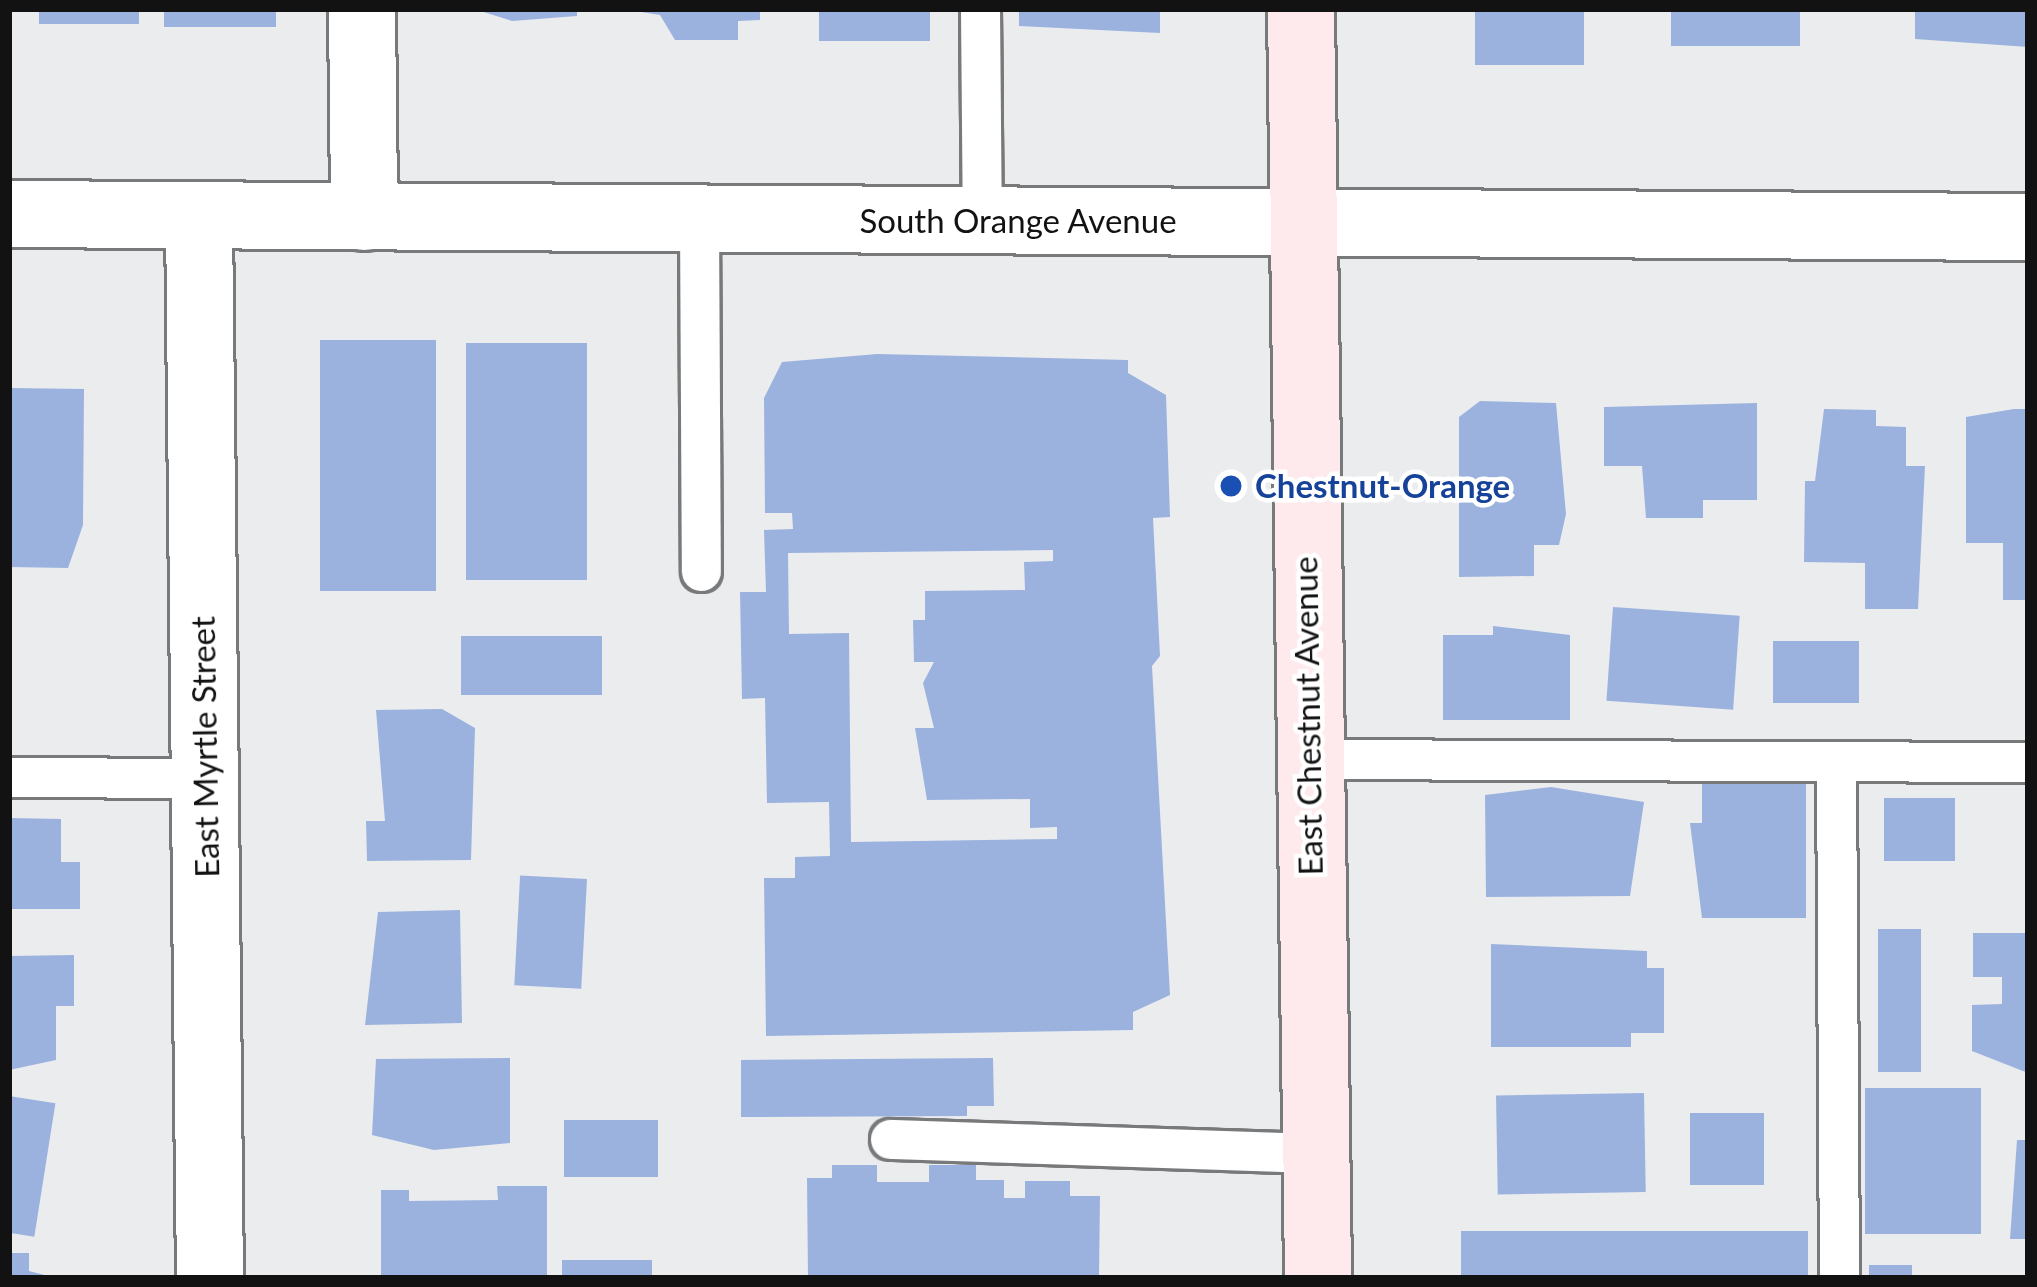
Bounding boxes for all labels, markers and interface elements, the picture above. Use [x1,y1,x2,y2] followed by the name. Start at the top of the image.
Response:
[859,201,1177,241] street label: South Orange Avenue
[1255,466,1510,506] place label: Chestnut-Orange
[1218,473,1244,499] marker: Chestnut-Orange
[1285,556,1331,876] street label: East Chestnut Avenue
[183,616,227,878] street label: East Myrtle Street

